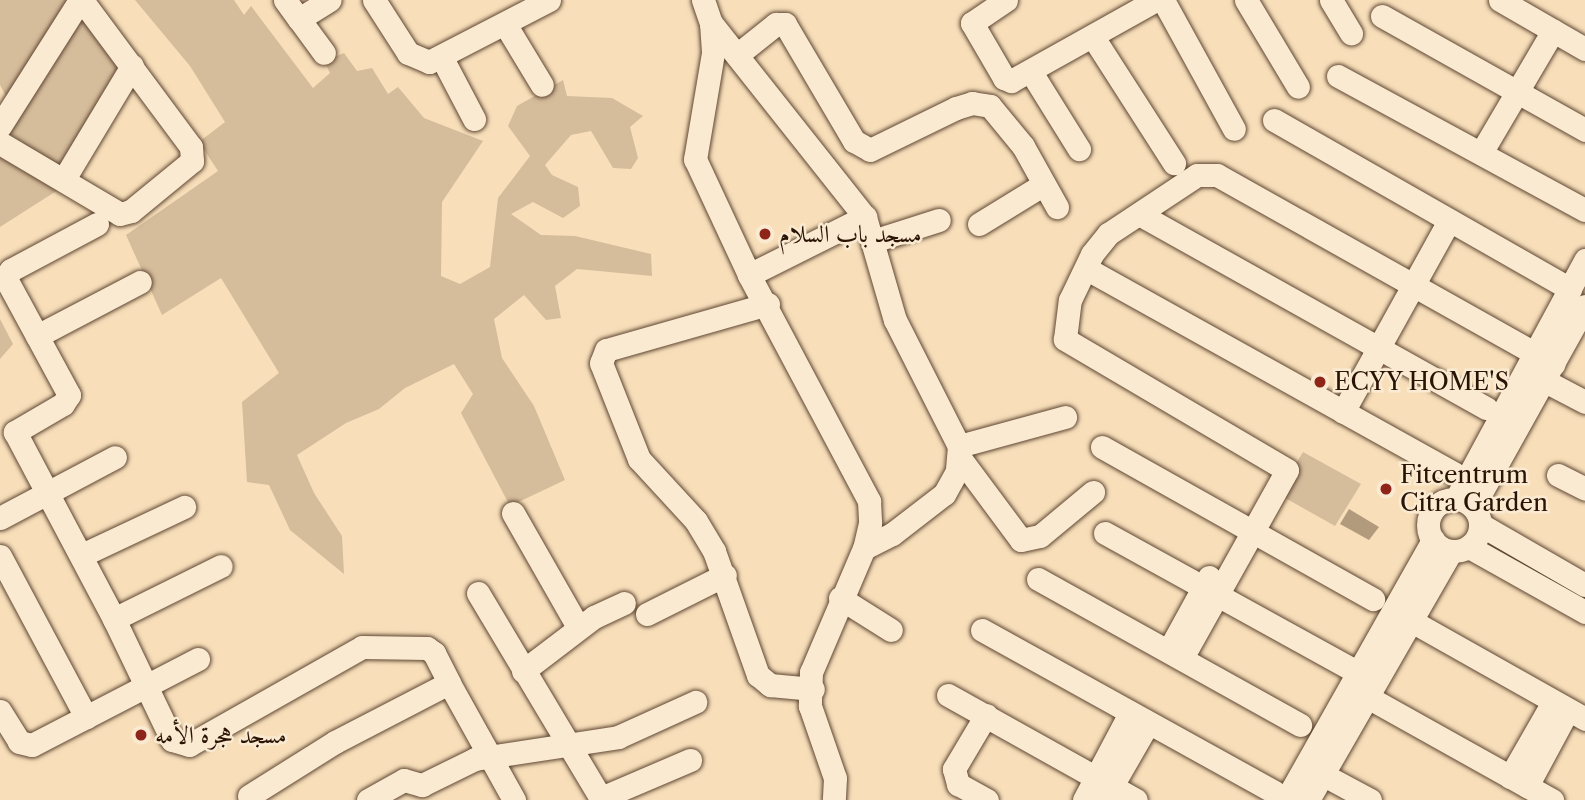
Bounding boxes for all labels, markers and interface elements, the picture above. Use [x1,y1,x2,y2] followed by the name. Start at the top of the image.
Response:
[779,220,922,248] place label: مسجد باب السلام
[757,226,773,242] marker: مسجد باب السلام
[1334,368,1510,396] place label: ECYY HOME'S
[1312,374,1328,390] marker: ECYY HOME'S
[1400,461,1548,517] place label: Fitcentrum Citra Garden
[1378,481,1394,497] marker: Fitcentrum Citra Garden
[155,721,287,749] place label: مسجد هجرة الأمه
[133,727,149,743] marker: مسجد هجرة الأمه

